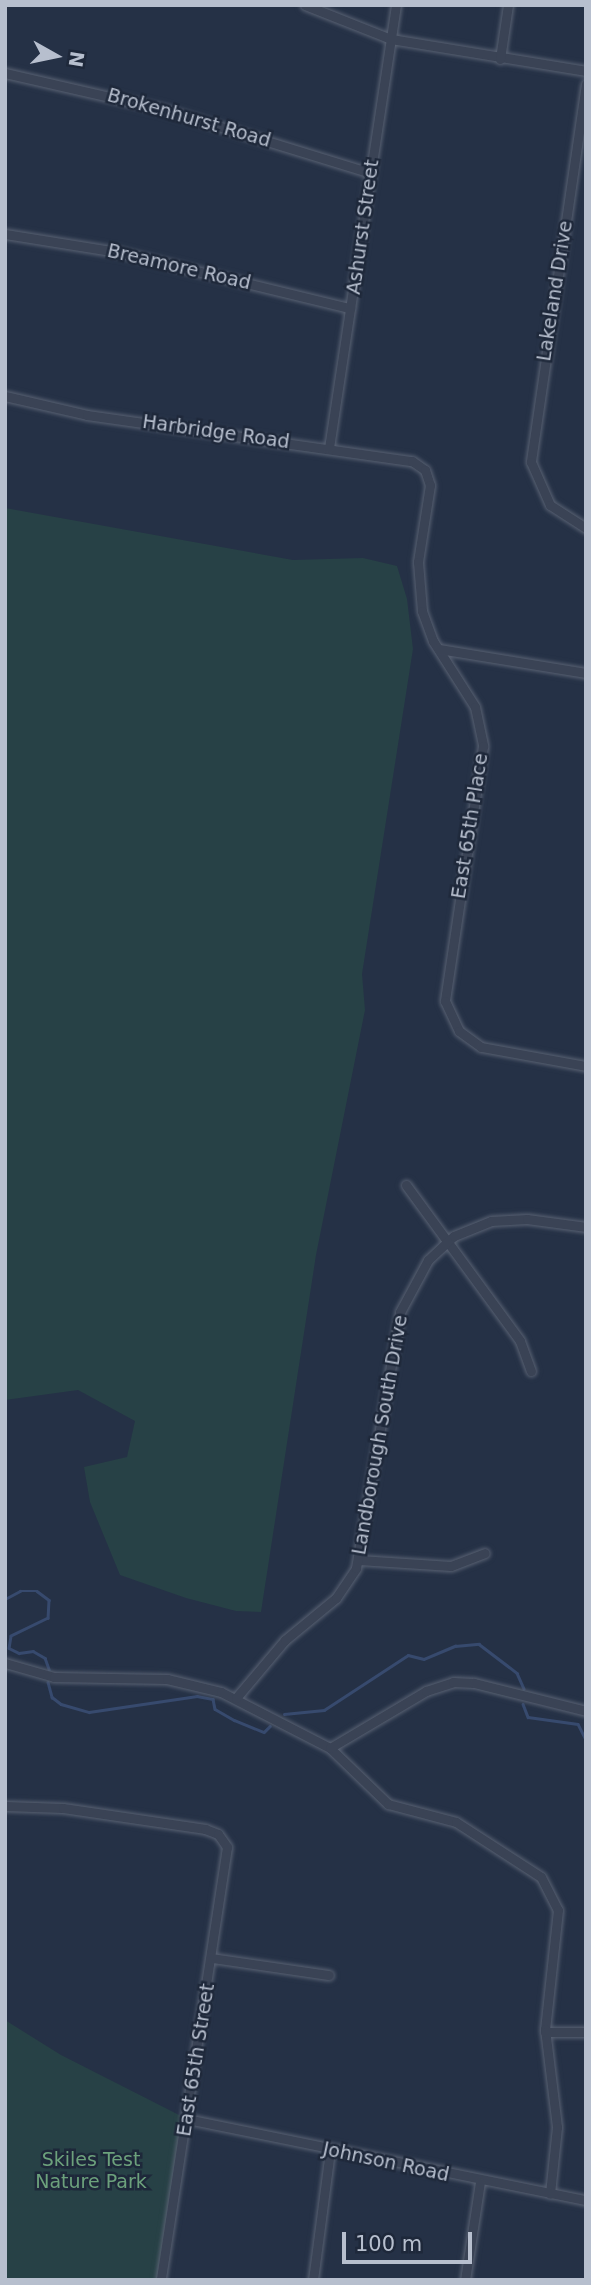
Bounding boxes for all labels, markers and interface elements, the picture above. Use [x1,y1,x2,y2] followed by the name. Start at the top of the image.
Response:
[21,21,91,91] north arrow
[65,50,89,69] text: N
[105,84,273,152] street label: Brokenhurst Road
[342,158,384,296] street label: Ashurst Street
[533,219,577,363] street label: Lakeland Drive
[105,239,253,295] street label: Breamore Road
[141,410,291,454] street label: Harbridge Road
[447,751,493,901] street label: East 65th Place
[348,1313,412,1557] street label: Landborough South Drive
[173,1982,219,2138] street label: East 65th Street
[321,2137,451,2187] street label: Johnson Road
[35,2149,147,2193] park label: Skiles Test Nature Park
[346,2218,476,2262] scale bar
[355,2232,422,2256] text: 100 m

